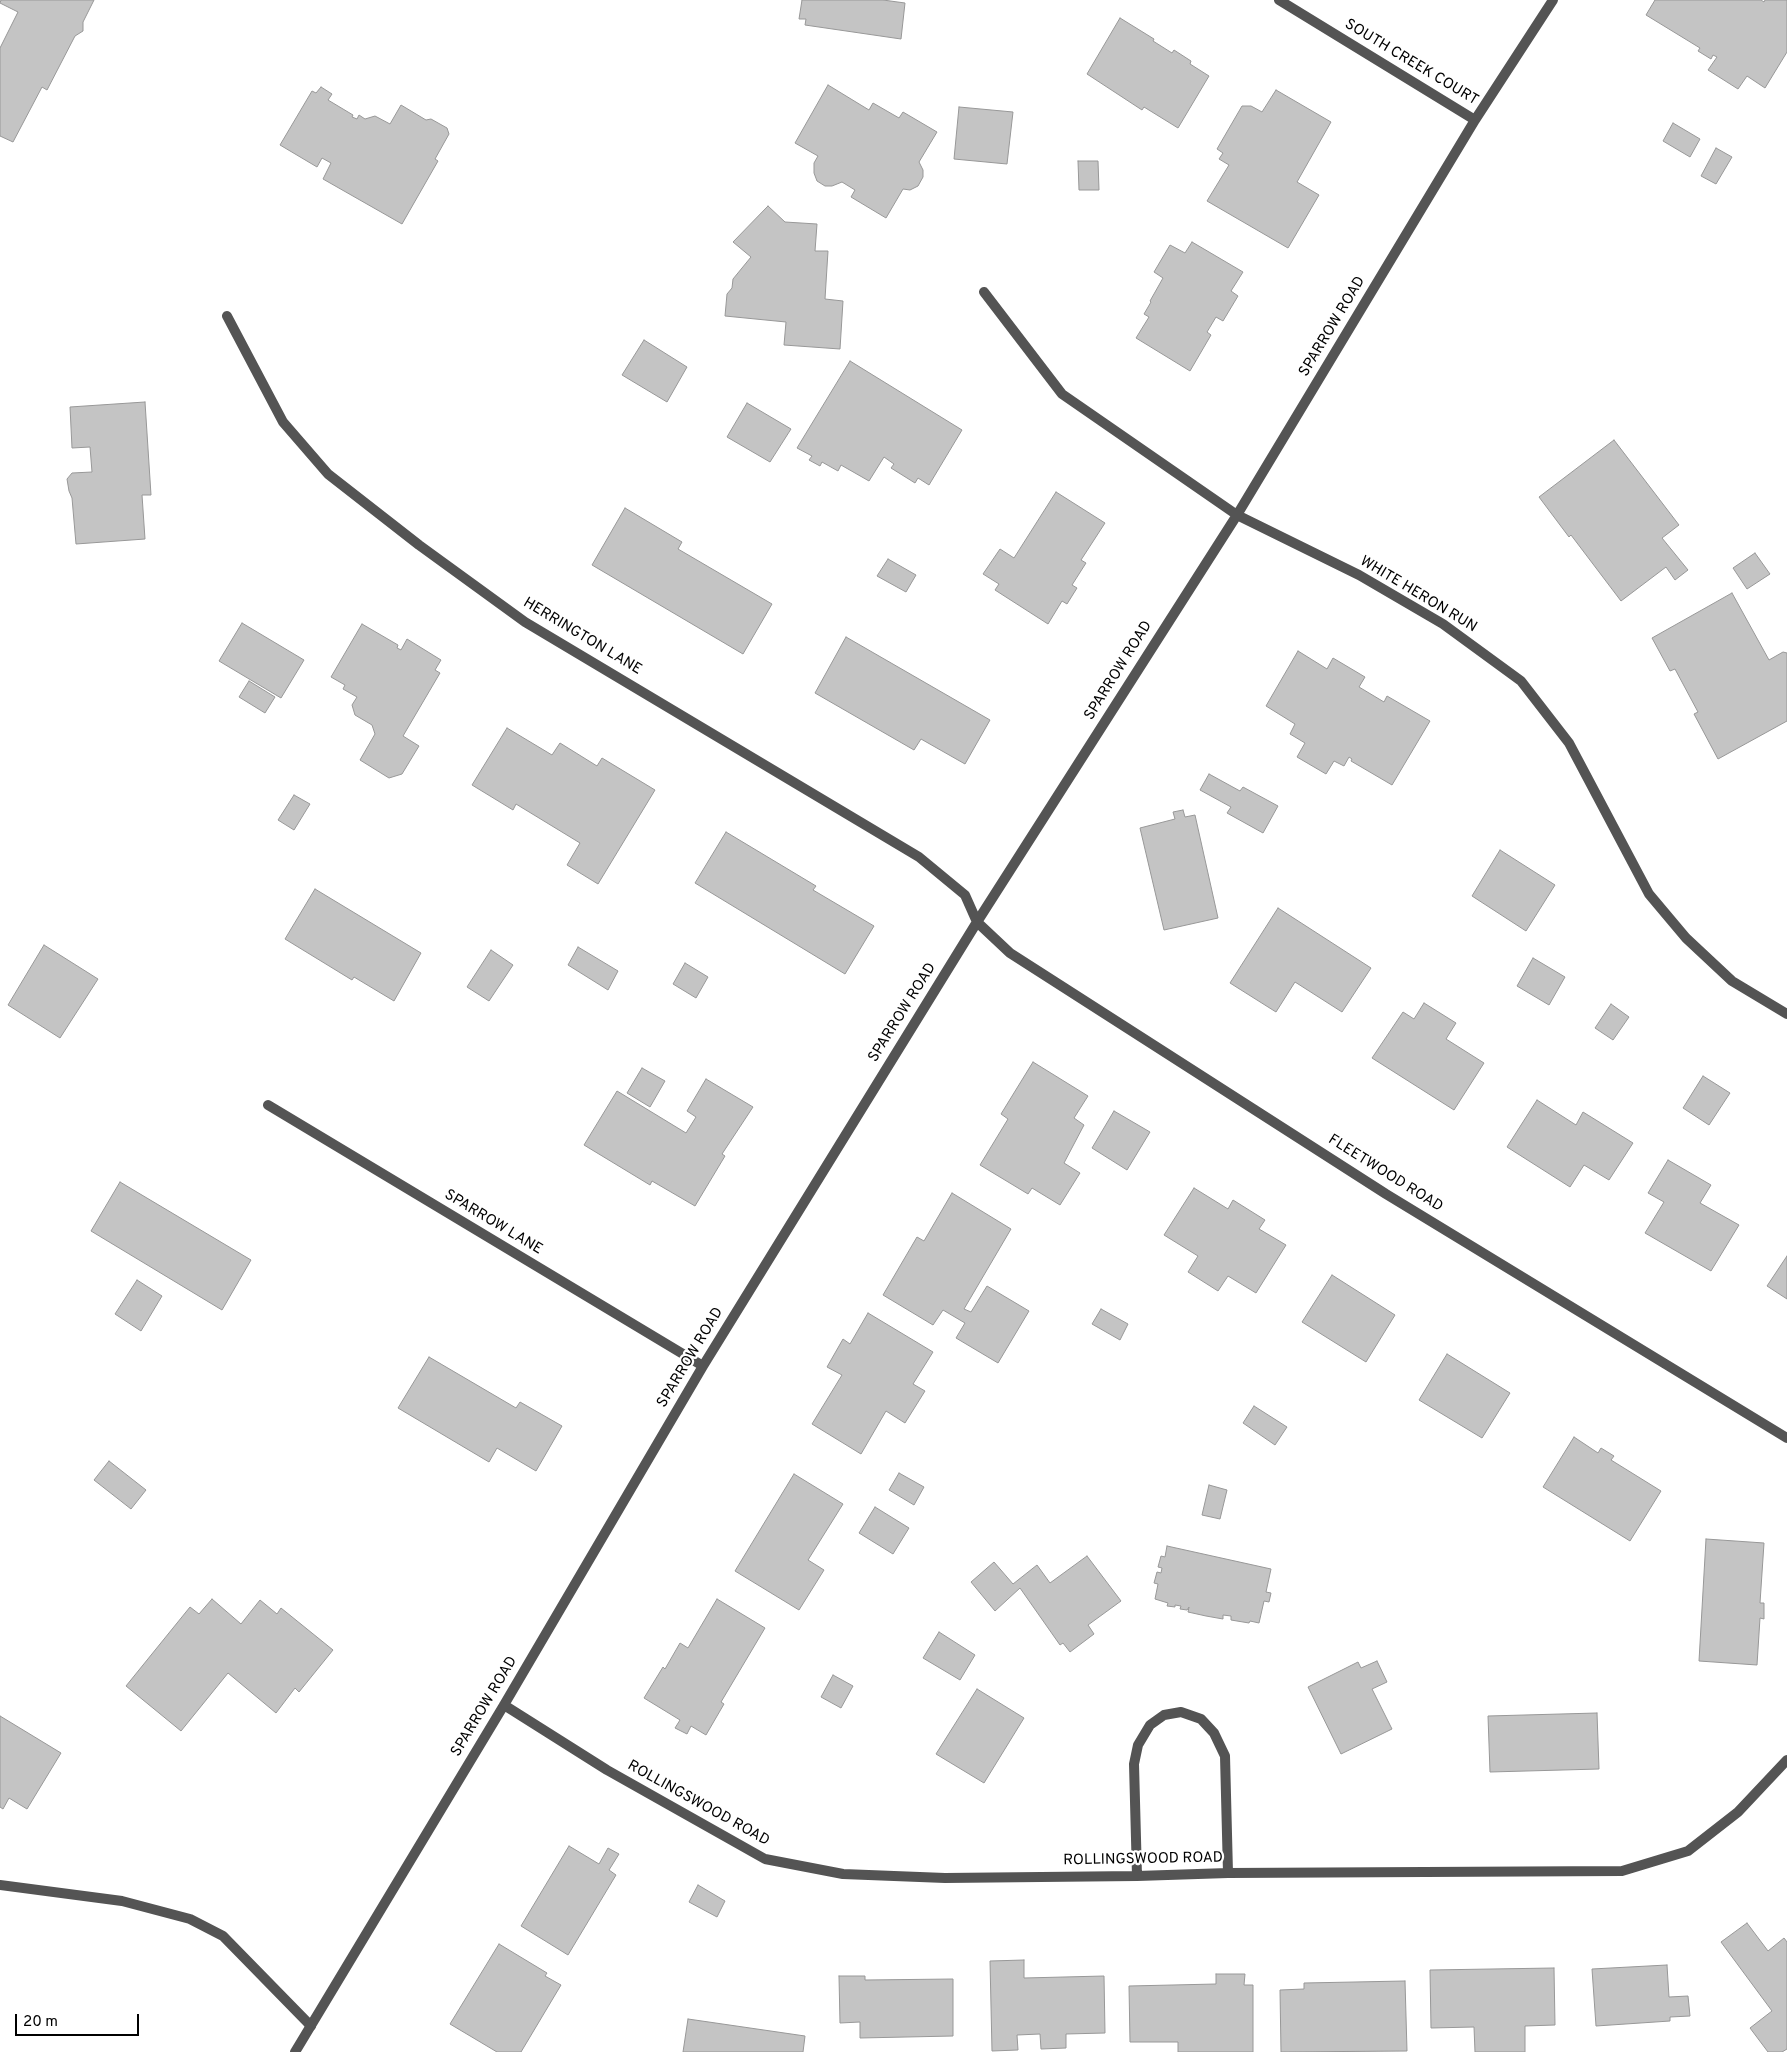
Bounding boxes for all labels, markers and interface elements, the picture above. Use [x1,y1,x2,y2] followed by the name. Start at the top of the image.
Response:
[1341,16,1481,110] street label: SOUTH CREEK COURT
[1296,274,1370,380] street label: SPARROW ROAD
[1356,553,1480,637] street label: WHITE HERON RUN
[519,594,645,680] street label: HERRINGTON LANE
[1081,618,1157,724] street label: SPARROW ROAD
[865,960,941,1066] street label: SPARROW ROAD
[1324,1131,1446,1217] street label: FLEETWOOD ROAD
[441,1187,545,1259] street label: SPARROW LANE
[654,1305,728,1411] street label: SPARROW ROAD
[448,1654,522,1760] street label: SPARROW ROAD
[624,1757,772,1851] street label: ROLLINGSWOOD ROAD
[1063,1850,1223,1870] street label: ROLLINGSWOOD ROAD
[18,2004,141,2036] scale bar
[23,2013,58,2032] text: 20 m

